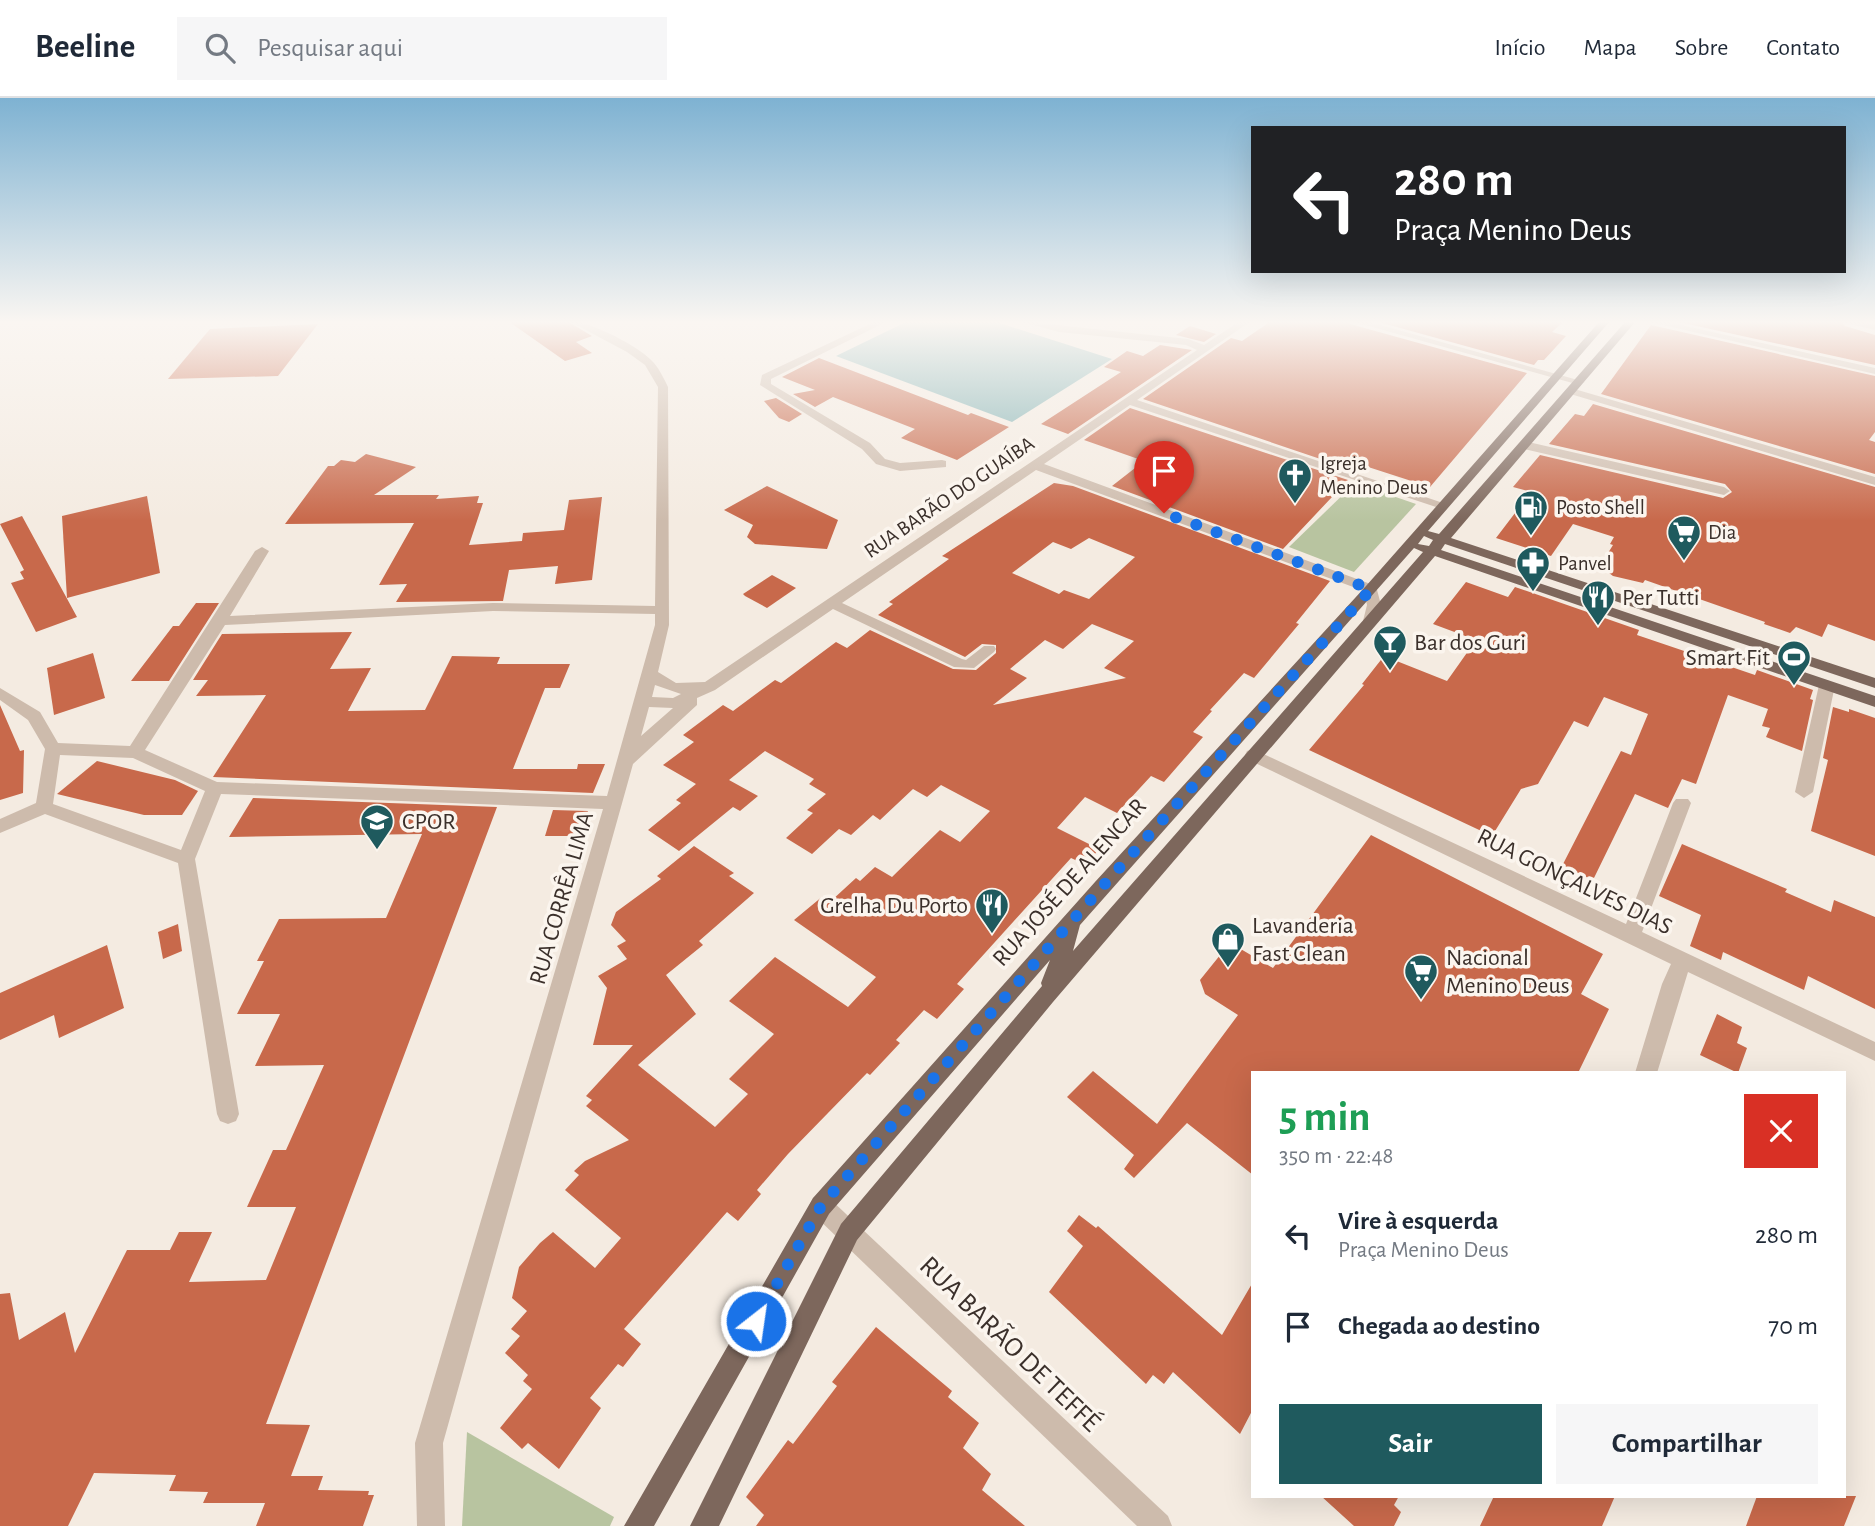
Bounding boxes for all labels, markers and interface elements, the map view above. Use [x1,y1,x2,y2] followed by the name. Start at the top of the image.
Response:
[177,17,667,80] search box
[201,29,239,67] icon: search
[35,31,135,64] text: Beeline
[257,35,403,61] text: Pesquisar aqui
[1494,36,1546,60] text: Início
[1584,36,1637,60] text: Mapa
[1675,36,1728,60] text: Sobre
[1766,36,1840,60] text: Contato
[1279,154,1370,245] icon: left
[1394,156,1514,205] text: 280 m
[1394,214,1632,246] text: Praça Menino Deus
[859,431,1038,562] street label: RUA BARÃO DO GUAÍBA
[1134,441,1194,513] pin
[1145,452,1183,490] icon: arrive
[1320,453,1428,498] place label: Igreja Menino Deus
[1276,456,1314,505] church icon: Igreja Menino Deus
[1512,488,1550,537] fuel station icon: Posto Shell
[1556,497,1645,518] place label: Posto Shell
[1665,513,1703,562] supermarket icon: Dia
[1708,522,1737,543] place label: Dia
[1514,544,1552,593] pharmacy icon: Panvel
[1558,553,1612,574] place label: Panvel
[1579,578,1617,627] restaurant icon: Per Tutti
[1622,586,1700,610] place label: Per Tutti
[1371,623,1409,672] bar icon: Bar dos Guri
[1414,631,1526,655] place label: Bar dos Guri
[1775,638,1813,687] sports icon: Smart Fit
[1686,646,1770,670] place label: Smart Fit
[987,793,1151,971] street label: RUA JOSÉ DE ALENCAR
[358,802,396,851] school or university icon: CPOR
[524,809,598,987] street label: RUA CORRÊA LIMA
[402,810,456,834] place label: CPOR
[1473,824,1676,939] street label: RUA GONÇALVES DIAS
[973,886,1011,935] restaurant icon: Grelha Du Porto
[820,894,968,918] place label: Grelha Du Porto
[1252,914,1354,966] place label: Lavanderia Fast Clean
[1209,920,1247,969] shop icon: Lavanderia Fast Clean
[1446,946,1570,998] place label: Nacional Menino Deus
[1402,952,1440,1001] supermarket icon: Nacional Menino Deus
[1744,1094,1818,1168] button: close
[1279,1096,1371,1138] text: 5 min
[1279,1145,1393,1168] text: 350 m · 22:48
[1338,1208,1499,1234] text: Vire à esquerda
[1279,1217,1317,1255] icon: left
[1755,1222,1818,1248] text: 280 m
[1338,1239,1509,1262] text: Praça Menino Deus
[914,1249,1107,1438] street label: RUA BARÃO DE TEFFÉ
[719,1284,793,1358] position arrow
[1279,1308,1317,1346] icon: arrive
[1338,1313,1540,1339] text: Chegada ao destino
[1768,1313,1818,1339] text: 70 m
[1279,1404,1542,1484] button: Sair
[1556,1404,1818,1484] button: Compartilhar

